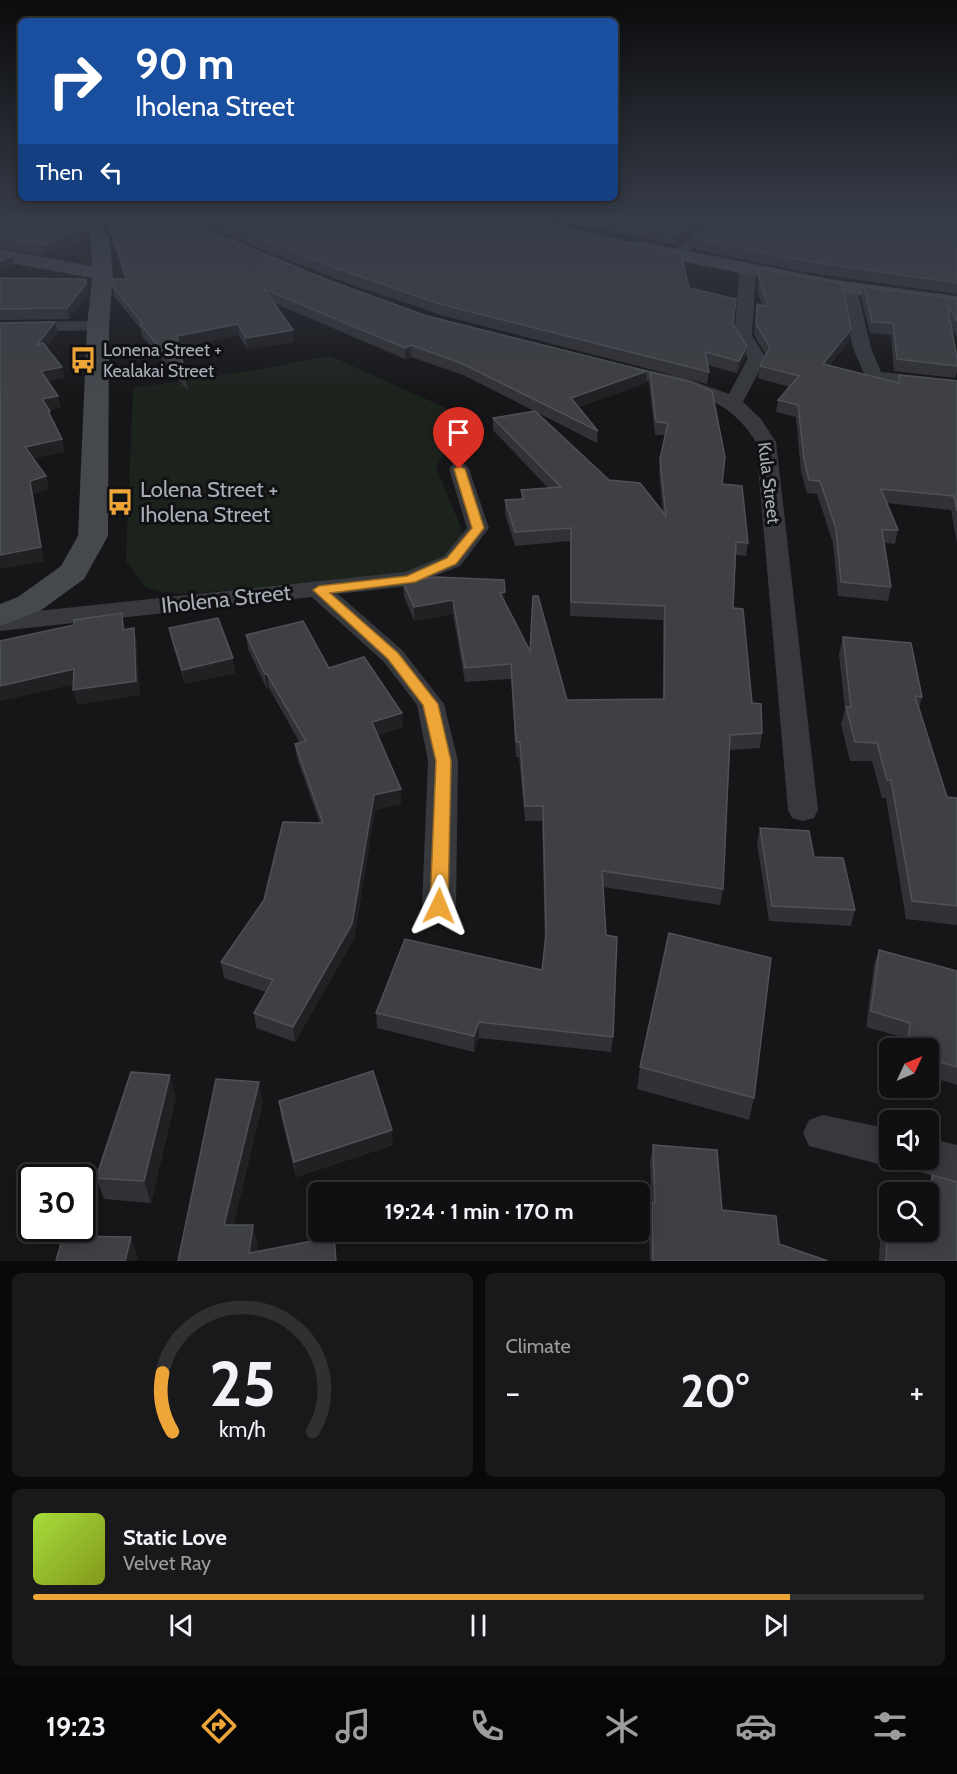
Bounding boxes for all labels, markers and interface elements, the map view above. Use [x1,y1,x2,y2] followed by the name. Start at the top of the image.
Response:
[135,38,234,90] text: 90 m
[36,42,114,120] icon: right
[135,90,295,123] text: Iholena Street
[95,156,128,189] icon: left
[36,159,83,186] text: Then
[103,339,222,382] place label: Lonena Street + Kealakai Street
[68,345,98,375] bus stop icon: Lonena Street + Kealakai Street
[433,407,484,469] pin
[442,416,475,449] icon: arrive
[753,441,785,525] street label: Kula Street
[140,476,278,528] place label: Lolena Street + Iholena Street
[105,487,135,517] bus stop icon: Lolena Street + Iholena Street
[160,579,293,619] street label: Iholena Street
[407,874,471,938] position arrow
[879,1038,939,1098] north arrow
[879,1038,939,1242] map controls
[879,1110,939,1170] button: sound
[18,1164,96,1242] speed limit sign: 30
[879,1182,939,1242] button: search
[384,1198,574,1225] text: 19:24 · 1 min · 170 m
[506,1334,571,1358] text: Climate
[209,1346,276,1422] text: 25
[680,1364,749,1418] text: 20°
[506,1372,520,1412] text: −
[909,1372,924,1412] text: +
[219,1416,266,1442] text: km/h
[123,1524,227,1551] text: Static Love
[123,1551,211,1575] text: Velvet Ray
[165,1609,198,1642] icon: previous
[462,1609,495,1642] icon: pause
[759,1609,792,1642] icon: next
[198,1705,240,1747] icon: directions
[332,1705,374,1747] icon: music
[466,1705,508,1747] icon: phone
[601,1705,643,1747] icon: climate
[735,1705,777,1747] icon: car
[869,1705,911,1747] icon: filters
[46,1710,106,1743] text: 19:23

